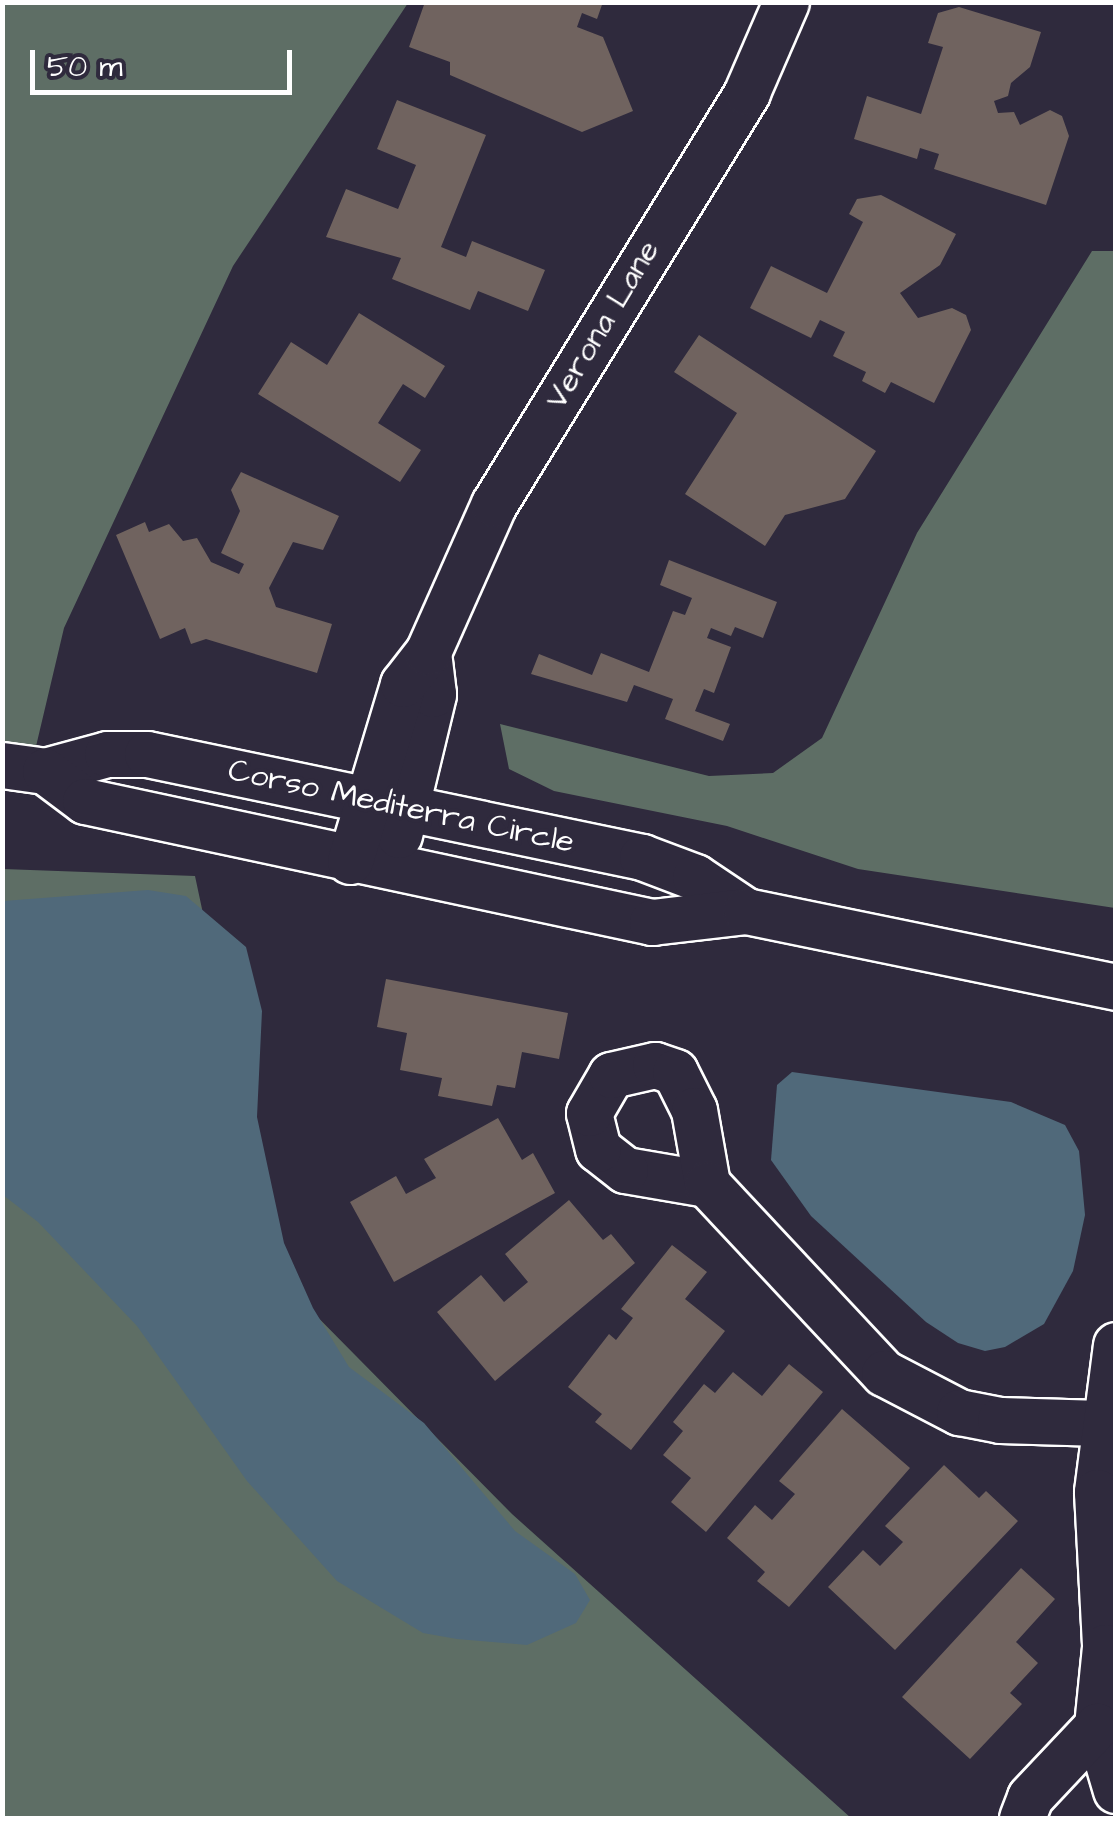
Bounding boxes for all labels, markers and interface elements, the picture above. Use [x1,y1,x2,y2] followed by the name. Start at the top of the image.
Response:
[35,30,298,92] scale bar
[47,46,123,88] text: 50 m
[538,234,668,416] street label: Verona Lane
[225,752,577,862] street label: Corso Mediterra Circle

